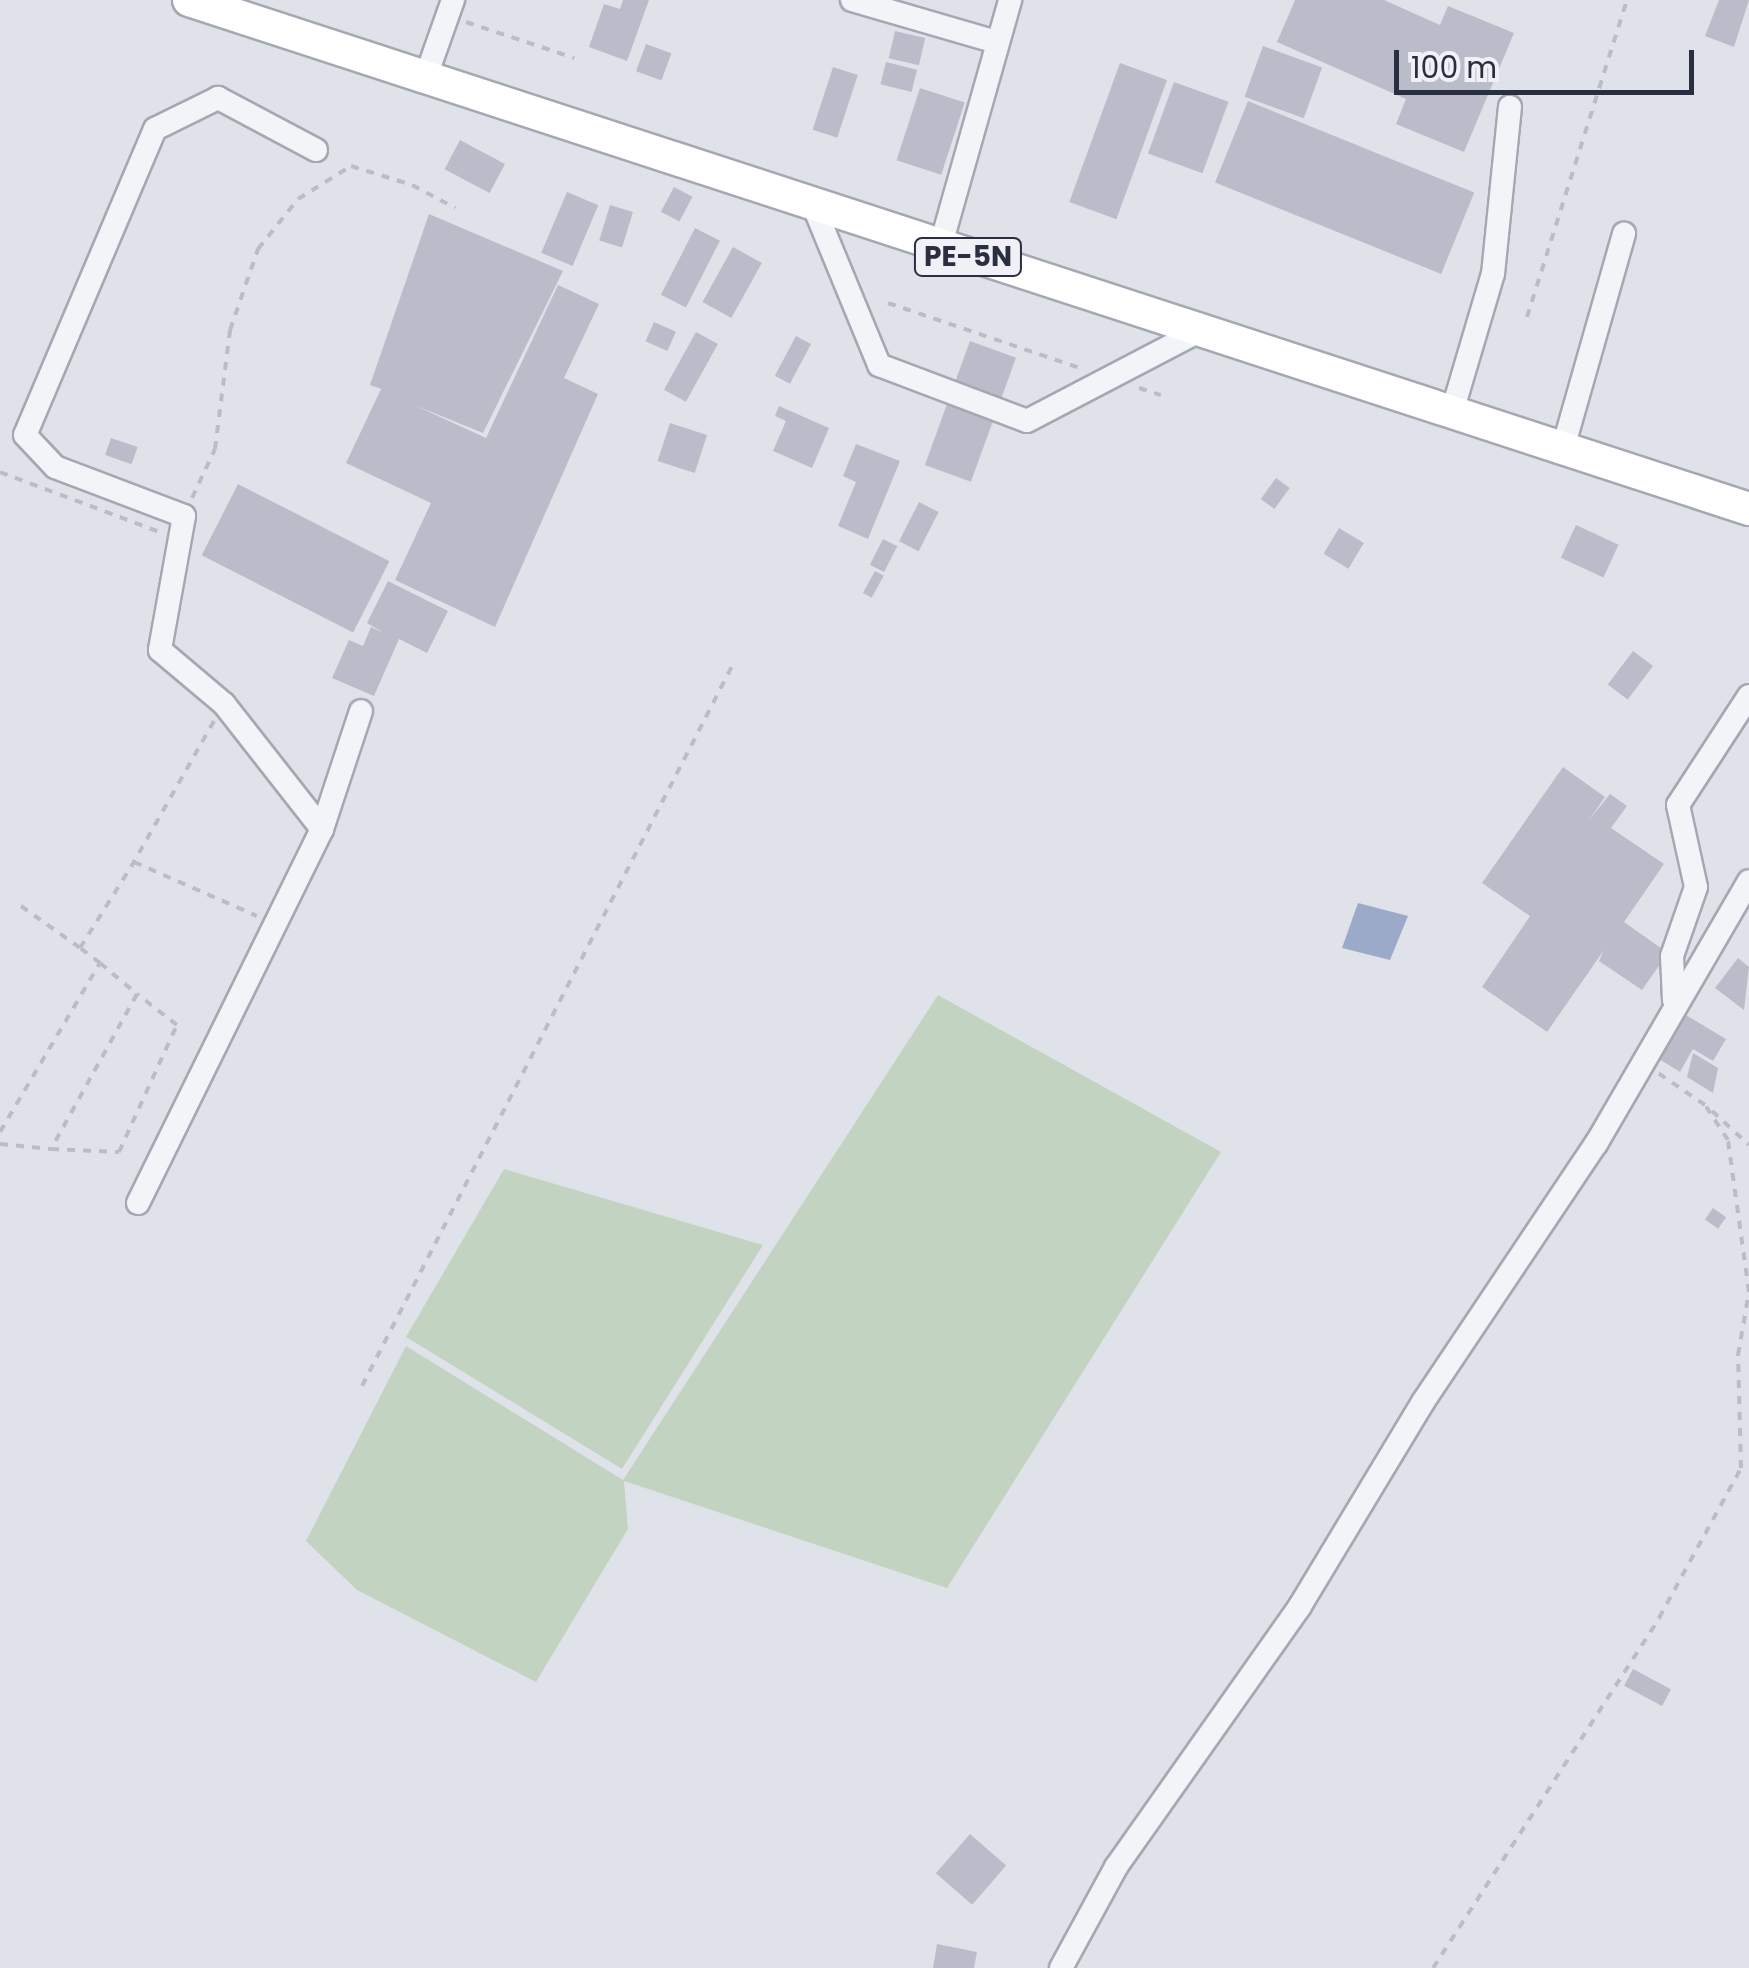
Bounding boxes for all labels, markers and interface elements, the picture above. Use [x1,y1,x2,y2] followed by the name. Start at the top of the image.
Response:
[1399,30,1699,92] scale bar
[1411,46,1497,89] text: 100 m
[913,234,1023,280] road number: PE-5N

